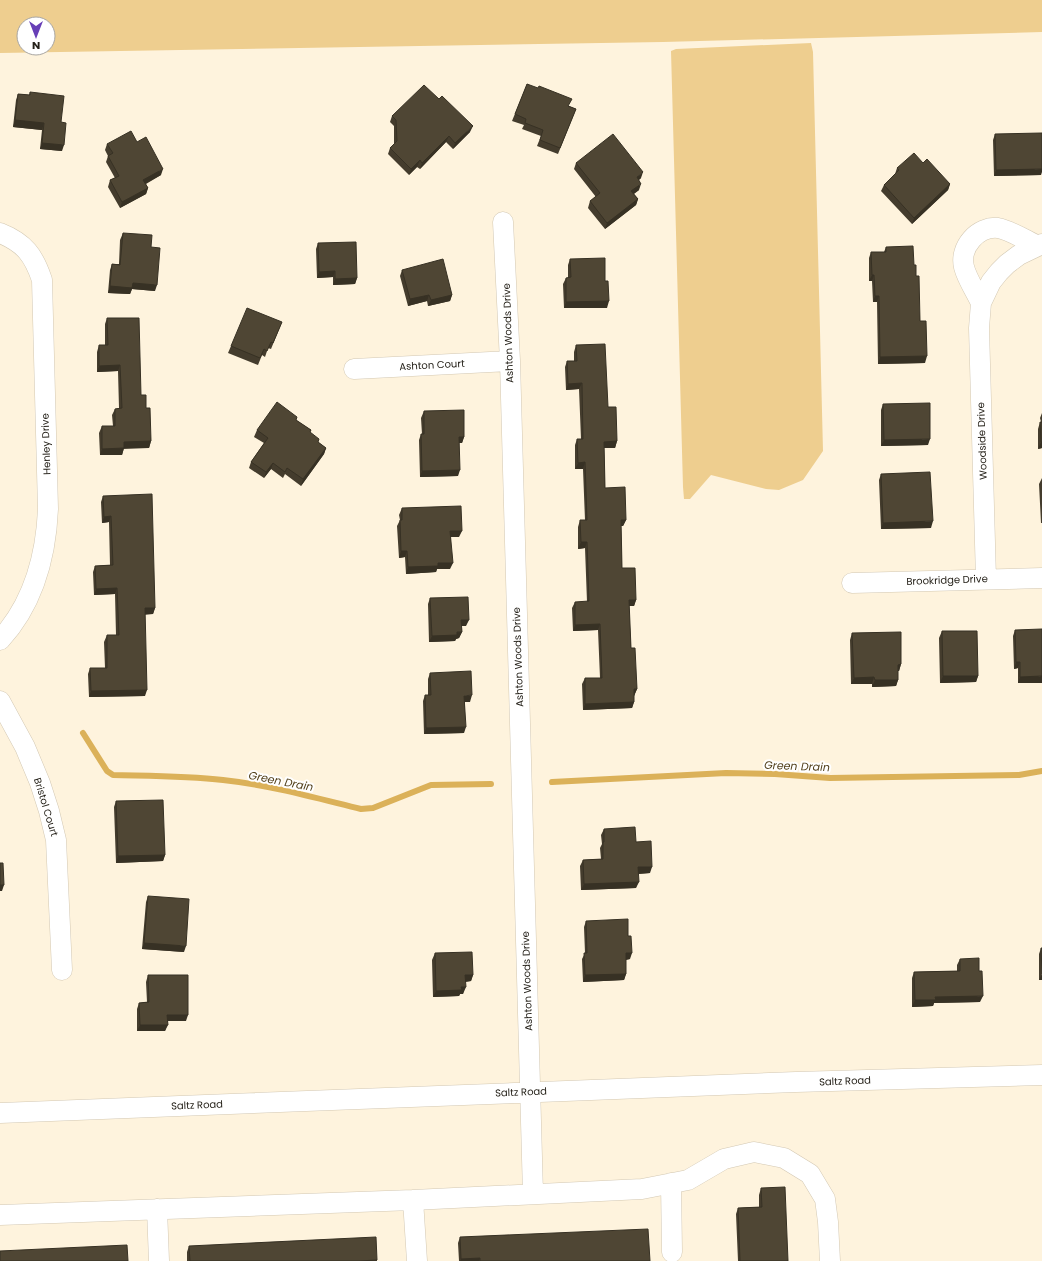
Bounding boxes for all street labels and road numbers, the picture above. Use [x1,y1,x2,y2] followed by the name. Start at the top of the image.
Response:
[499,283,517,383] street label: Ashton Woods Drive
[399,356,465,374] street label: Ashton Court
[973,402,991,480] street label: Woodside Drive
[37,413,55,475] street label: Henley Drive
[906,571,988,589] street label: Brookridge Drive
[509,607,527,707] street label: Ashton Woods Drive
[30,776,62,839] street label: Bristol Court
[518,931,536,1031] street label: Ashton Woods Drive
[819,1073,871,1089] street label: Saltz Road
[495,1084,547,1100] street label: Saltz Road
[171,1097,223,1113] street label: Saltz Road

